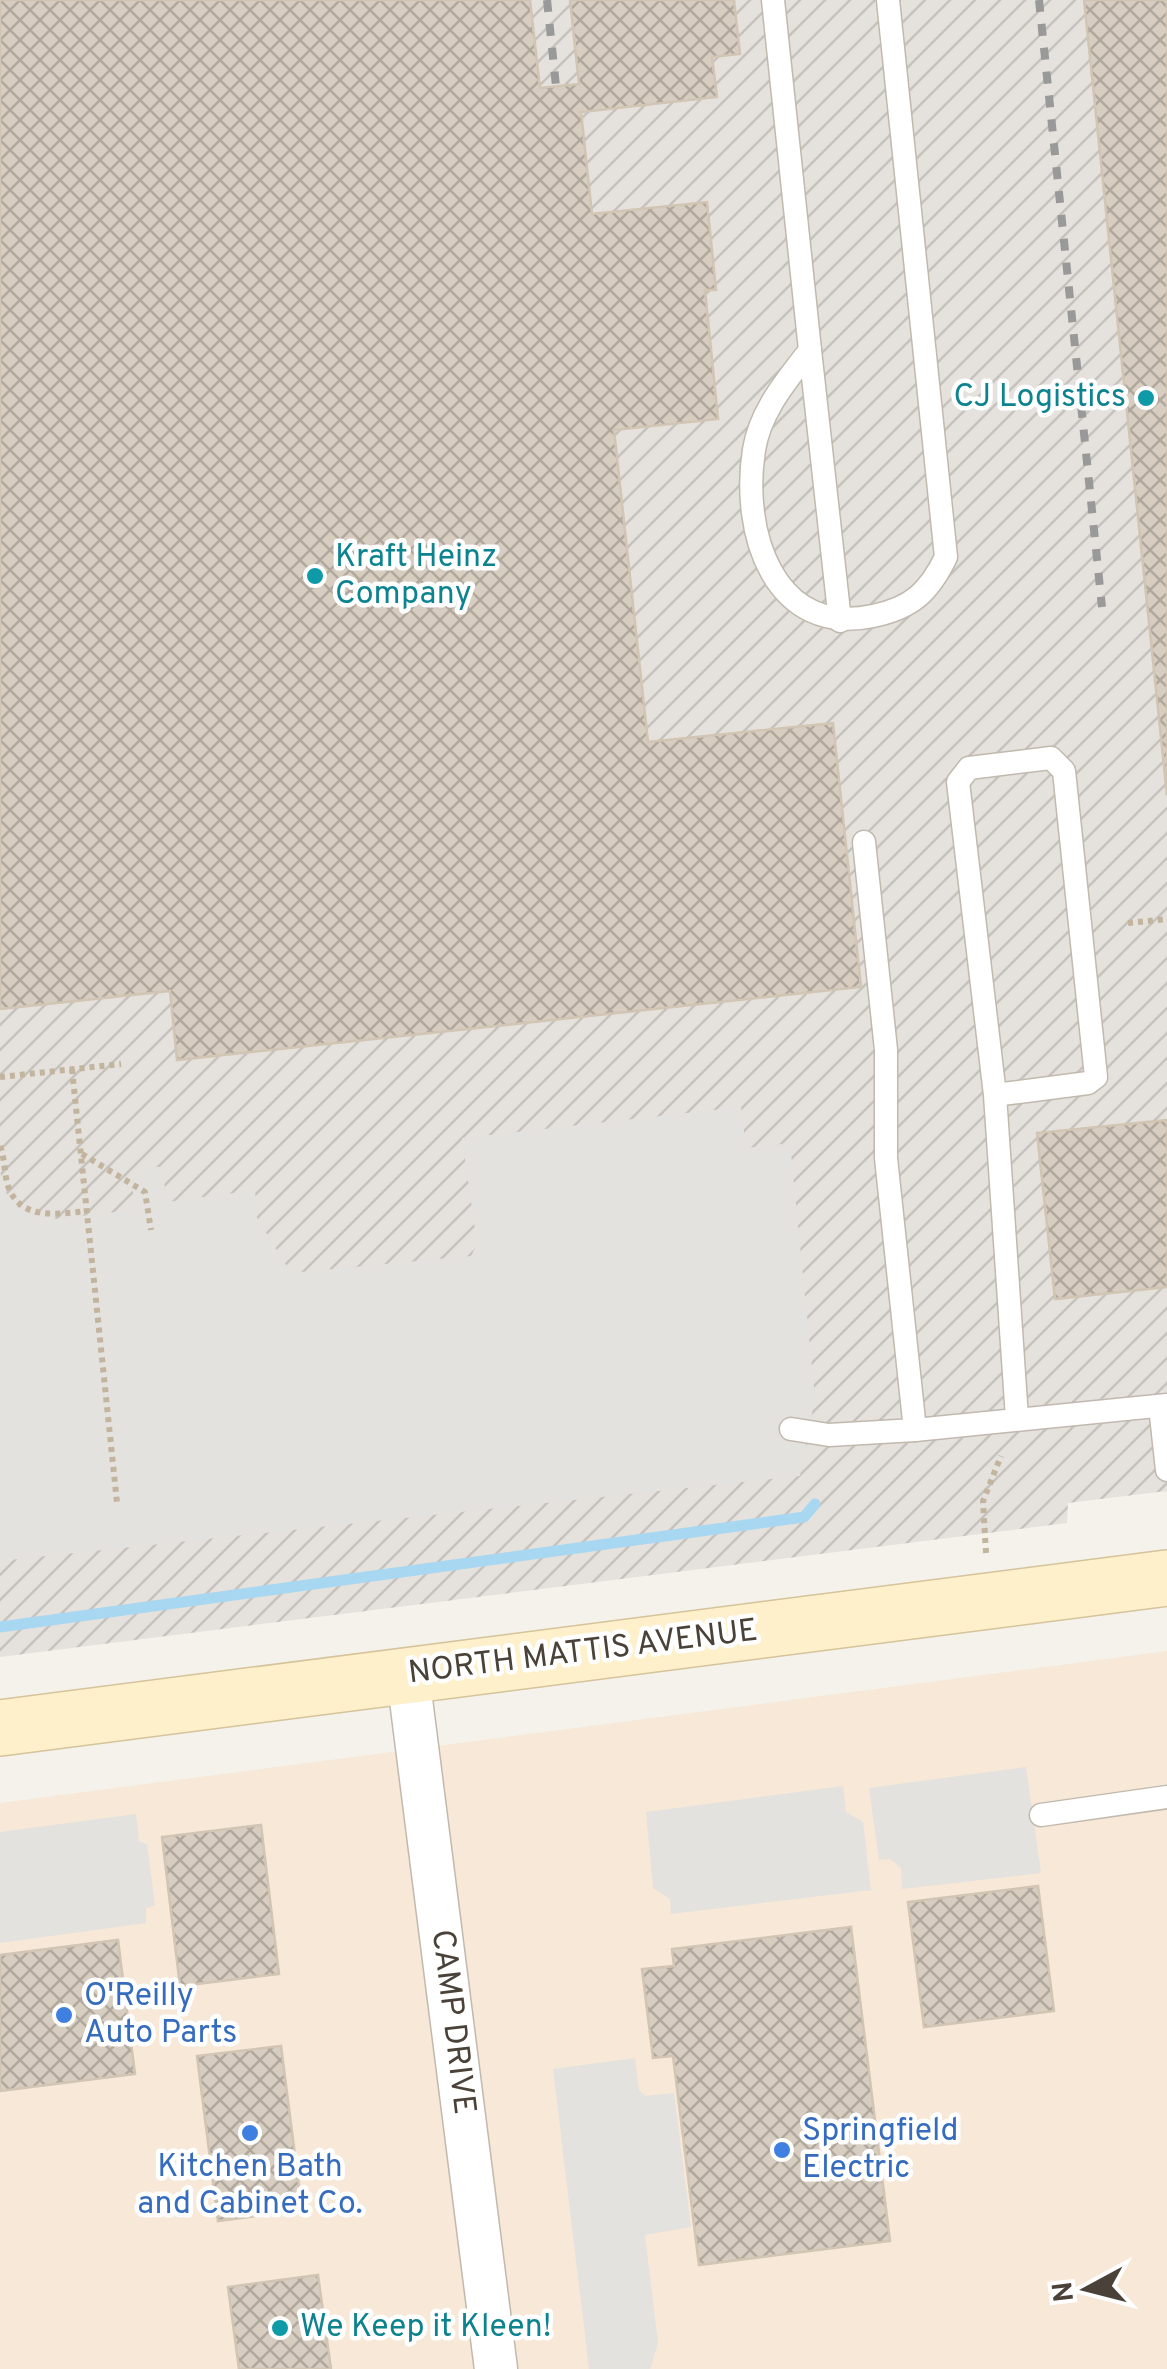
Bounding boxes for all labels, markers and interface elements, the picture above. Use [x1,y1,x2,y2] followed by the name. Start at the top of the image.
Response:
[953,378,1126,418] place label: CJ Logistics
[1135,387,1157,409] marker: CJ Logistics
[335,538,497,615] place label: Kraft Heinz Company
[304,565,326,587] marker: Kraft Heinz Company
[406,1612,760,1694] street label: NORTH MATTIS AVENUE
[421,1927,483,2117] street label: CAMP DRIVE
[84,1977,237,2054] place label: O'Reilly Auto Parts
[53,2004,75,2026] marker: O'Reilly Auto Parts
[802,2112,958,2189] place label: Springfield Electric
[239,2122,261,2144] marker: Kitchen Bath and Cabinet Co.
[771,2139,793,2161] marker: Springfield Electric
[137,2148,363,2225] place label: Kitchen Bath and Cabinet Co.
[1037,2239,1137,2339] north arrow
[1046,2280,1084,2304] text: N
[300,2308,552,2348] place label: We Keep it Kleen!
[269,2317,291,2339] marker: We Keep it Kleen!

